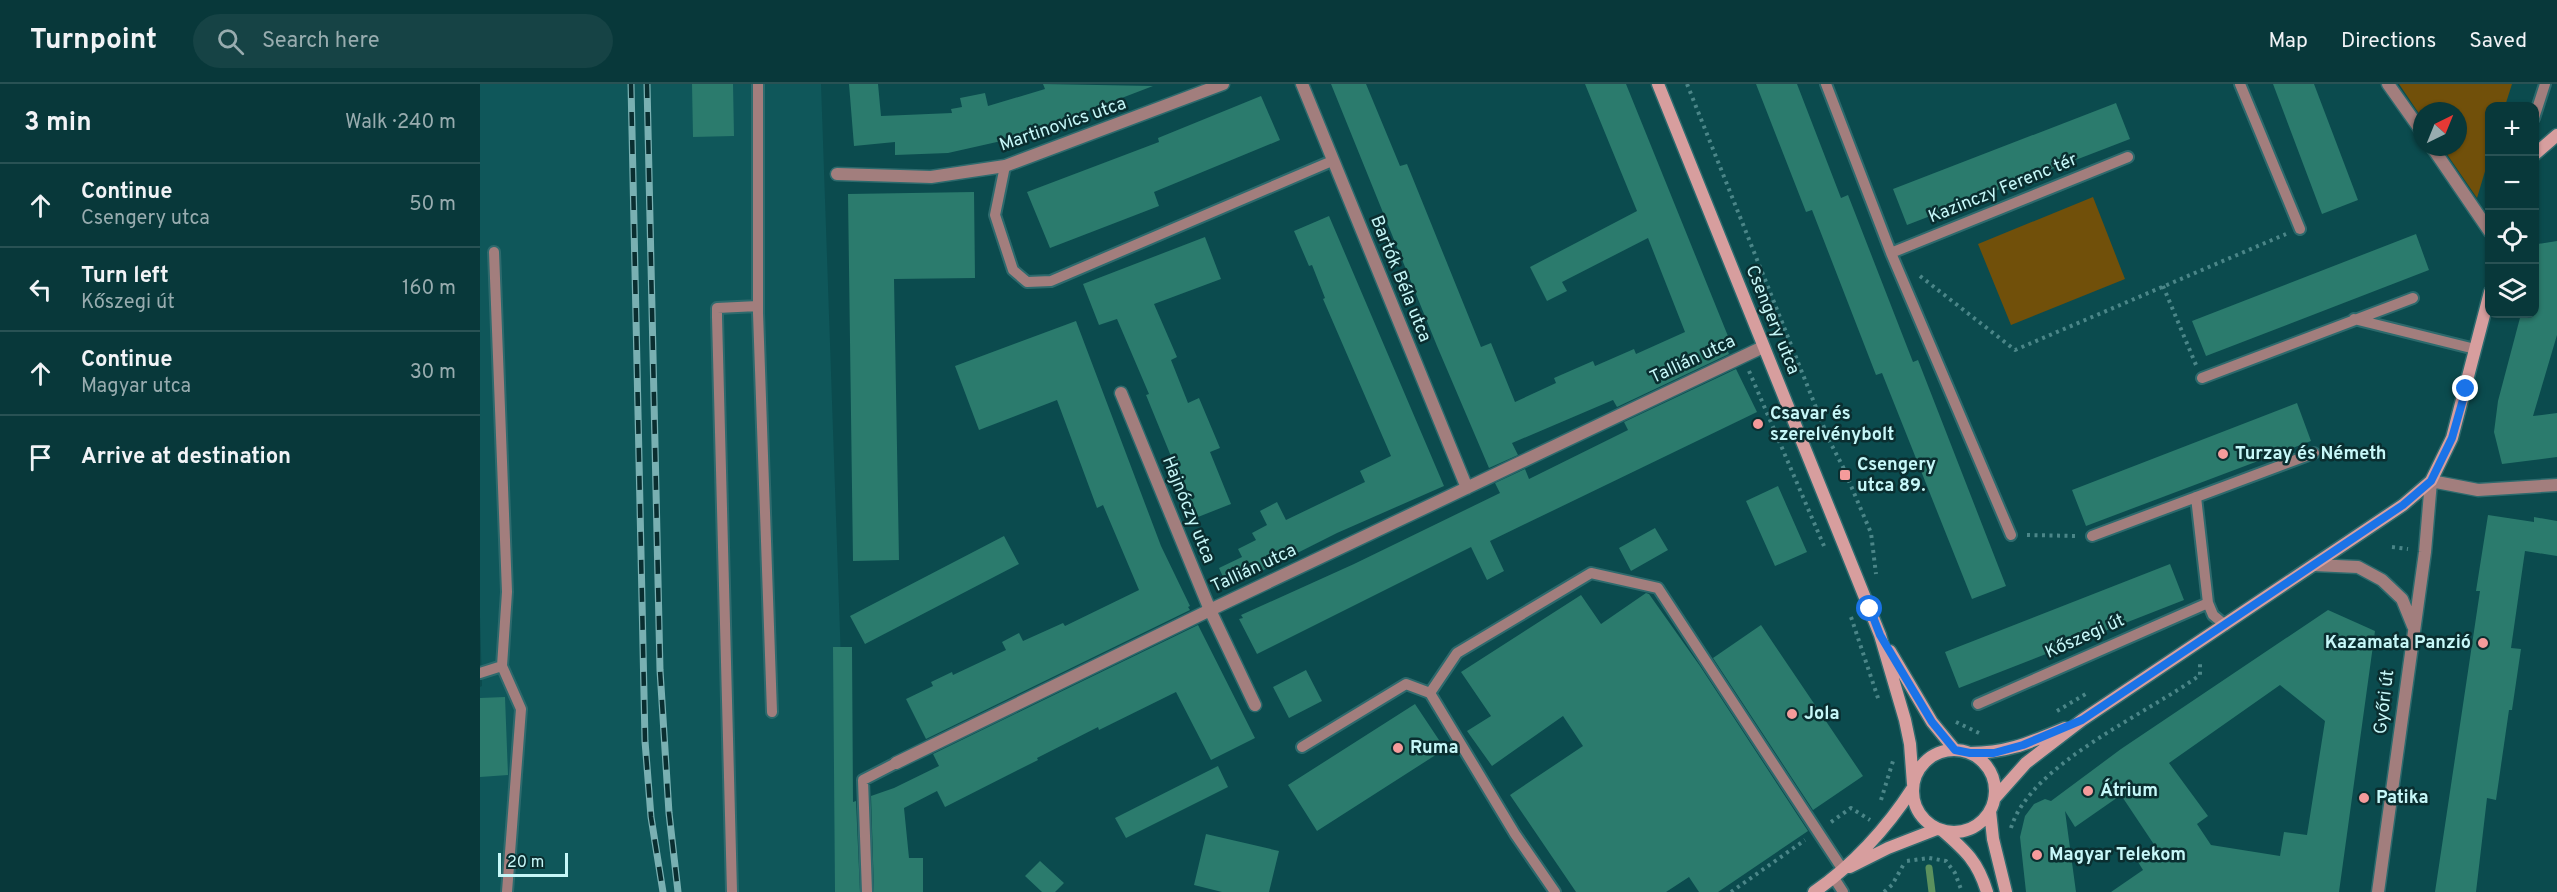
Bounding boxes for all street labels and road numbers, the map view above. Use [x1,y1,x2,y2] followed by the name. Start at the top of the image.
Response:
[997,93,1129,157] street label: Martinovics utca
[1925,149,2081,229] street label: Kazinczy Ferenc tér
[1364,212,1436,346] street label: Bartók Béla utca
[1740,262,1804,378] street label: Csengery utca
[1647,330,1739,390] street label: Tallián utca
[1156,453,1220,567] street label: Hajnóczy utca
[1208,539,1300,599] street label: Tallián utca
[2042,609,2128,665] street label: Kőszegi út
[2370,668,2400,736] street label: Győri út

